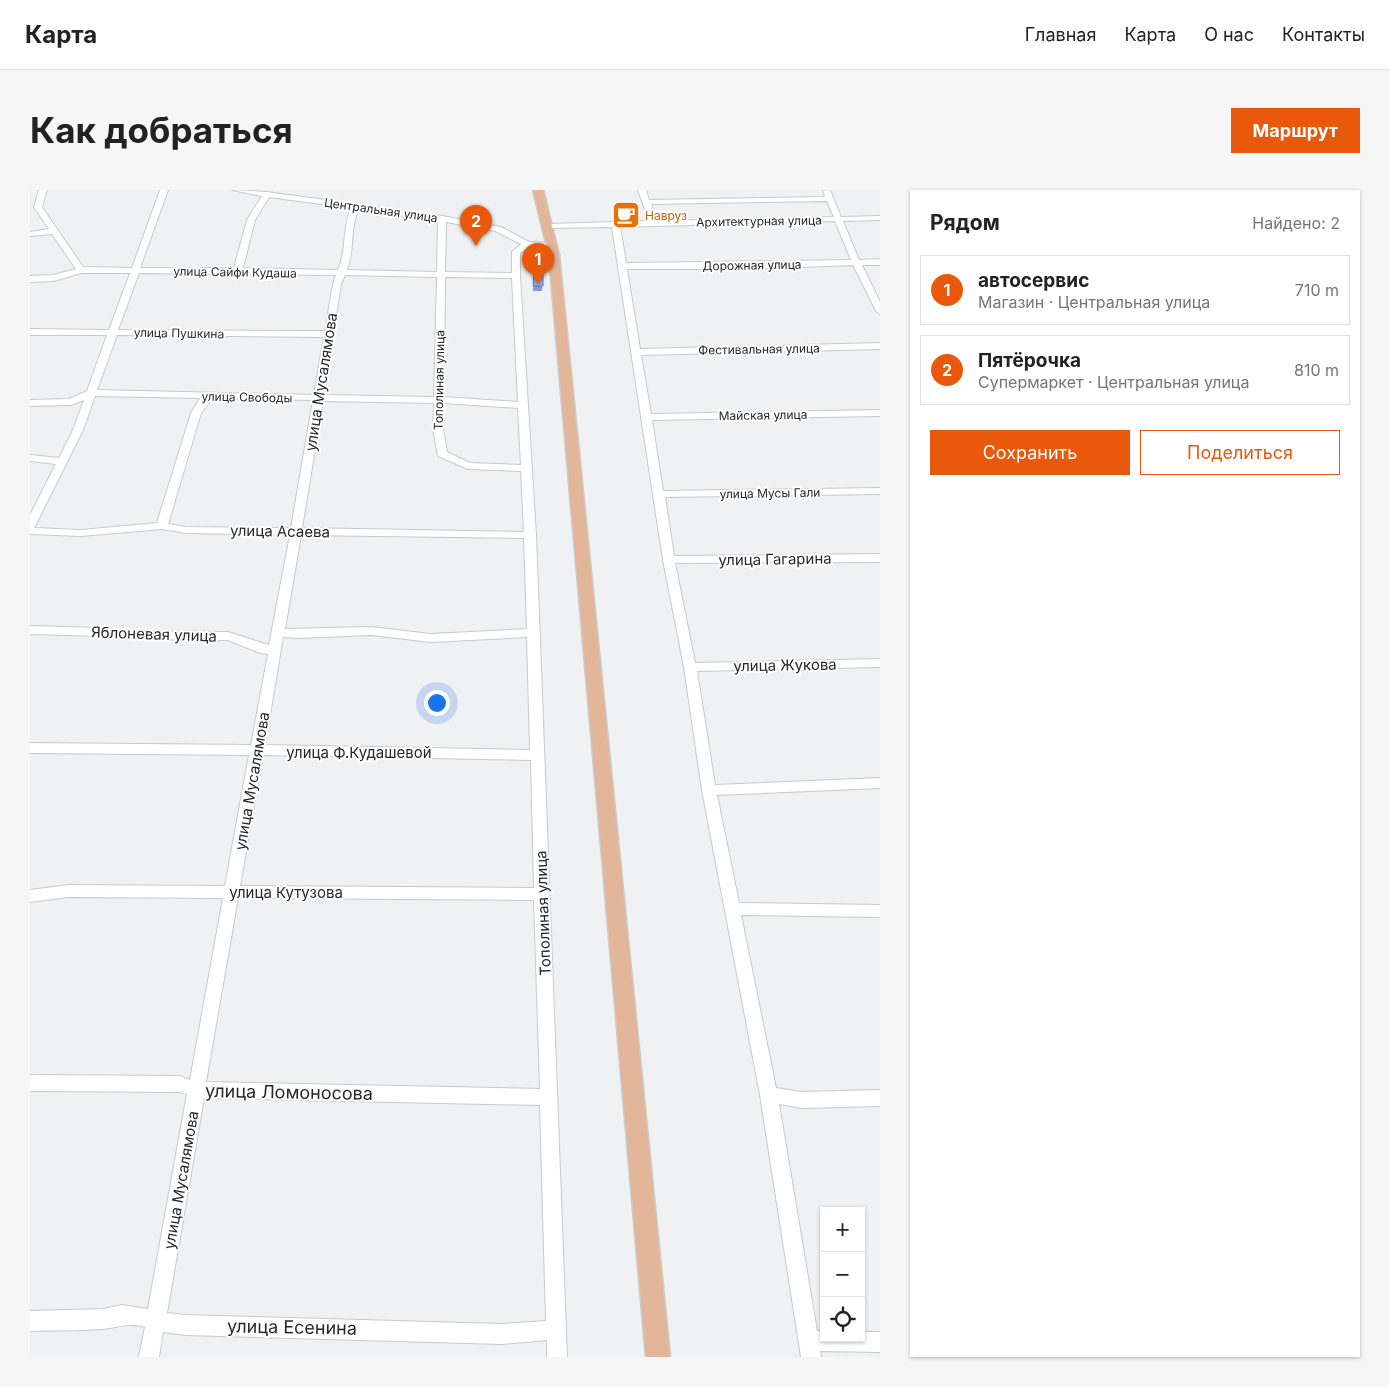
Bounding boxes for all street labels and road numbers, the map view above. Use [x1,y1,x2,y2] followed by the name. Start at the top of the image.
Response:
[323,195,439,225] street label: Центральная улица
[696,212,822,230] street label: Архитектурная улица
[702,257,802,273] street label: Дорожная улица
[173,263,297,281] street label: улица Сайфи Кудаша
[301,311,341,453] street label: улица Мусалямова
[134,325,224,341] street label: улица Пушкина
[431,330,447,430] street label: Тополиная улица
[698,340,820,358] street label: Фестивальная улица
[201,389,293,405] street label: улица Свободы
[718,407,808,423] street label: Майская улица
[719,485,821,501] street label: улица Мусы Гали
[230,521,330,541] street label: улица Асаева
[718,549,832,569] street label: улица Гагарина
[91,622,217,646] street label: Яблоневая улица
[733,655,837,675] street label: улица Жукова
[230,710,274,852] street label: улица Мусалямова
[286,743,432,762] street label: улица Ф.Кудашевой
[531,850,555,976] street label: Тополиная улица
[229,883,343,902] street label: улица Кутузова
[205,1080,373,1104] street label: улица Ломоносова
[159,1109,203,1251] street label: улица Мусалямова
[227,1315,357,1339] street label: улица Есенина

